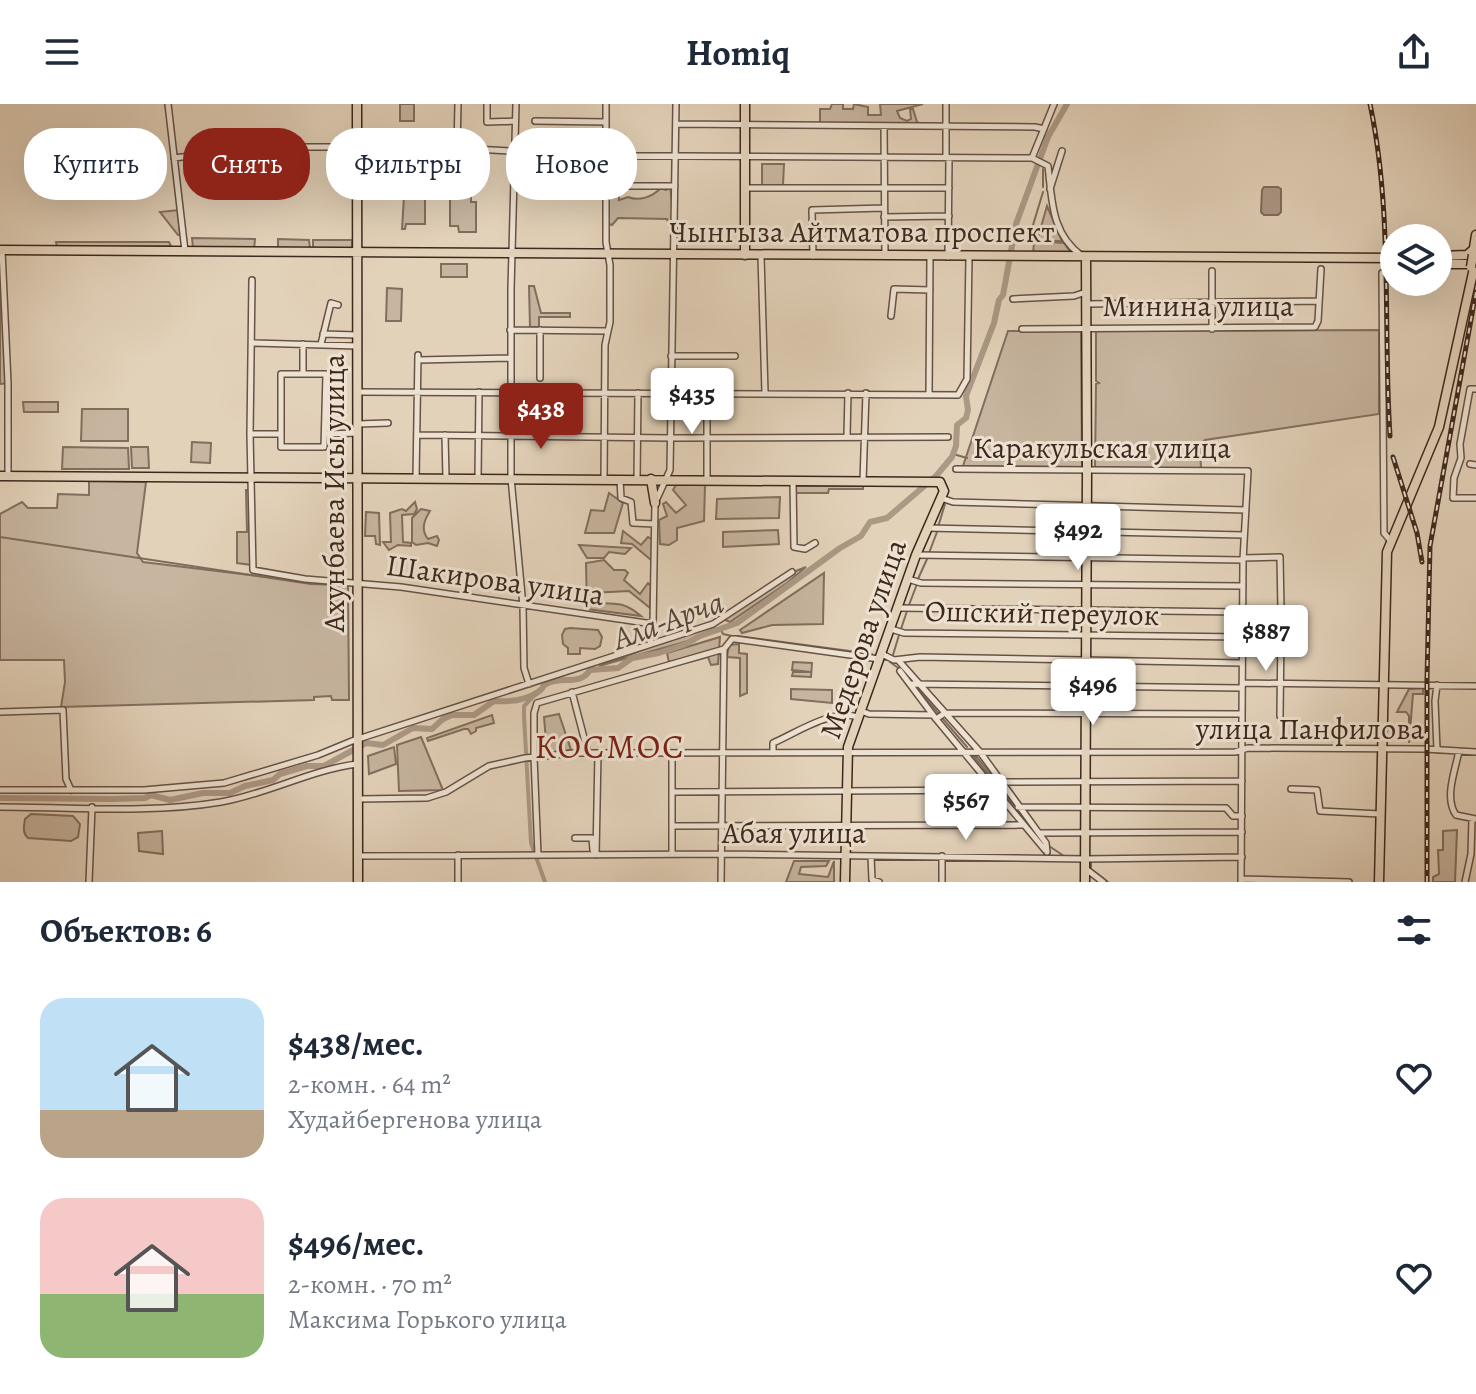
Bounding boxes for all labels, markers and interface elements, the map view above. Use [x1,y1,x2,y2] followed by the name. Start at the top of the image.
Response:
[686,28,790,77] text: Homiq
[40,30,84,74] icon: menu
[1392,30,1436,74] icon: share
[24,128,167,200] chip: Купить
[183,128,310,200] chip: Снять
[326,128,490,200] chip: Фильтры
[506,128,637,200] chip: Новое
[669,212,1055,252] street label: Чынгыза Айтматова проспект
[1380,224,1452,296] map controls
[1380,224,1452,296] button: layers
[1102,286,1294,326] street label: Минина улица
[314,354,354,633] street label: Ахунбаева Исы улица
[645,368,739,436] pin: $435
[669,376,715,411] text: $435
[494,383,588,451] pin: $438
[517,391,565,426] text: $438
[973,428,1231,468] street label: Каракульская улица
[1031,504,1125,572] pin: $492
[1054,512,1102,547] text: $492
[810,534,916,744] street label: Медерова улица
[383,545,607,615] street label: Шакирова улица
[604,580,730,661] water label: Ала-Арча
[924,591,1160,635] street label: Ошский переулок
[1219,605,1313,673] pin: $887
[1242,613,1290,648] text: $887
[1046,659,1140,727] pin: $496
[1069,667,1117,702] text: $496
[1195,709,1424,749] street label: улица Панфилова
[534,723,686,770] district label: КОСМОС
[919,774,1013,842] pin: $567
[943,782,989,817] text: $567
[721,813,866,853] street label: Абая улица
[40,907,212,954] text: Объектов: 6
[1392,908,1436,952] icon: filters
[288,1020,424,1067] text: $438/мес.
[104,1030,200,1126] icon: home
[1392,1056,1436,1100] icon: heart
[288,1067,451,1102] text: 2-комн. · 64 m²
[288,1102,542,1137] text: Худайбергенова улица
[288,1220,425,1267] text: $496/мес.
[104,1230,200,1326] icon: home
[1392,1256,1436,1300] icon: heart
[288,1267,452,1302] text: 2-комн. · 70 m²
[288,1302,567,1337] text: Максима Горького улица

